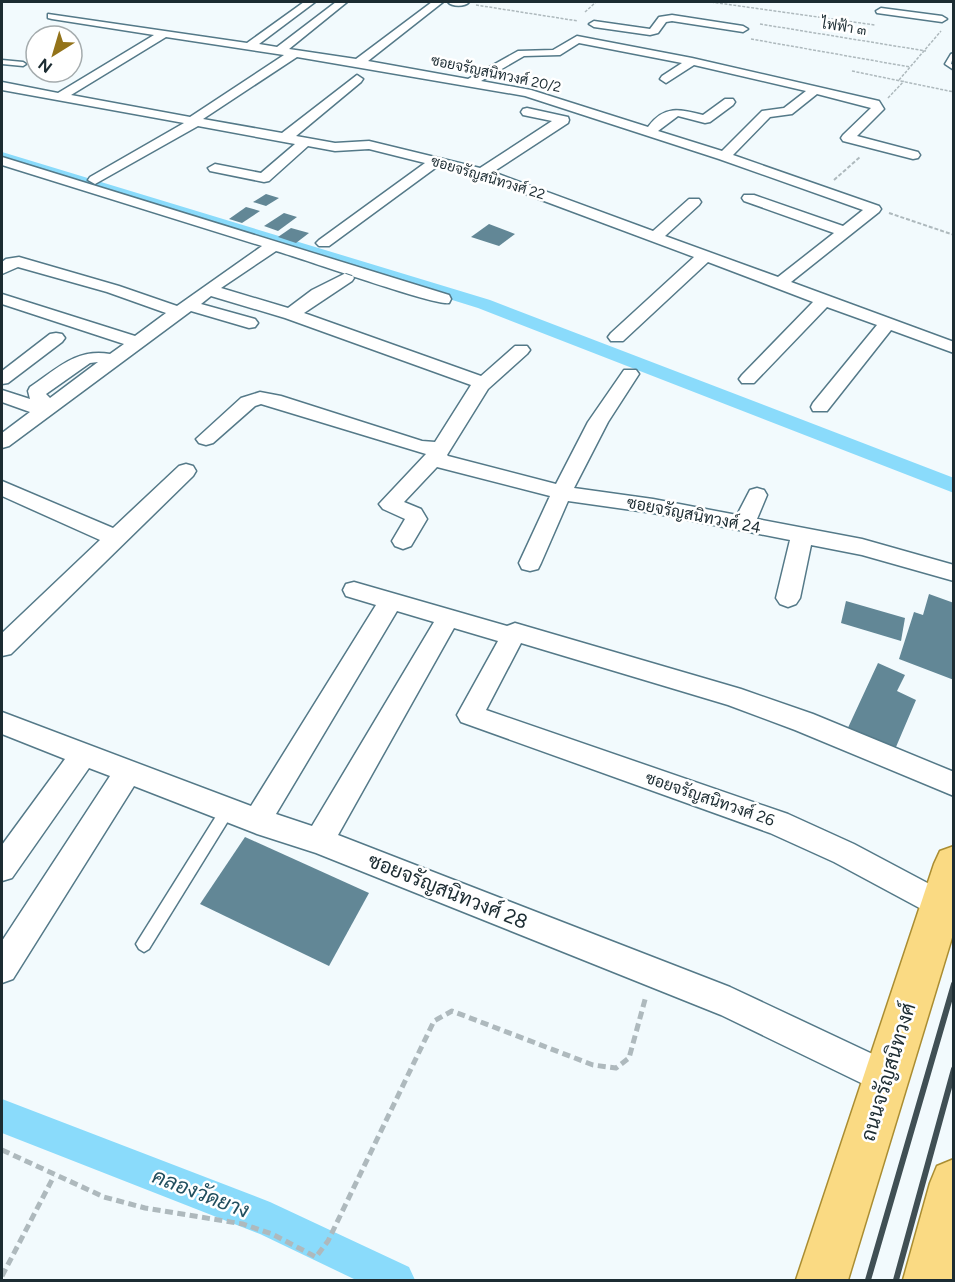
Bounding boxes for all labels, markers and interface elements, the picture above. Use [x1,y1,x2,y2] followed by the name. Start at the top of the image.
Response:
[819,14,868,39] street label: ไฟฟ้า ๓
[24,24,84,84] north arrow
[429,51,563,96] street label: ซอยจรัญสนิทวงศ์ 20/2
[35,54,56,77] text: N
[429,152,547,203] street label: ซอยจรัญสนิทวงศ์ 22
[625,490,763,537] street label: ซอยจรัญสนิทวงศ์ 24
[643,765,778,830] street label: ซอยจรัญสนิทวงศ์ 26
[365,846,532,934] street label: ซอยจรัญสนิทวงศ์ 28
[854,999,920,1144] street label: ถนนจรัญสนิทวงศ์
[149,1163,253,1223] water label: คลองวัดยาง

